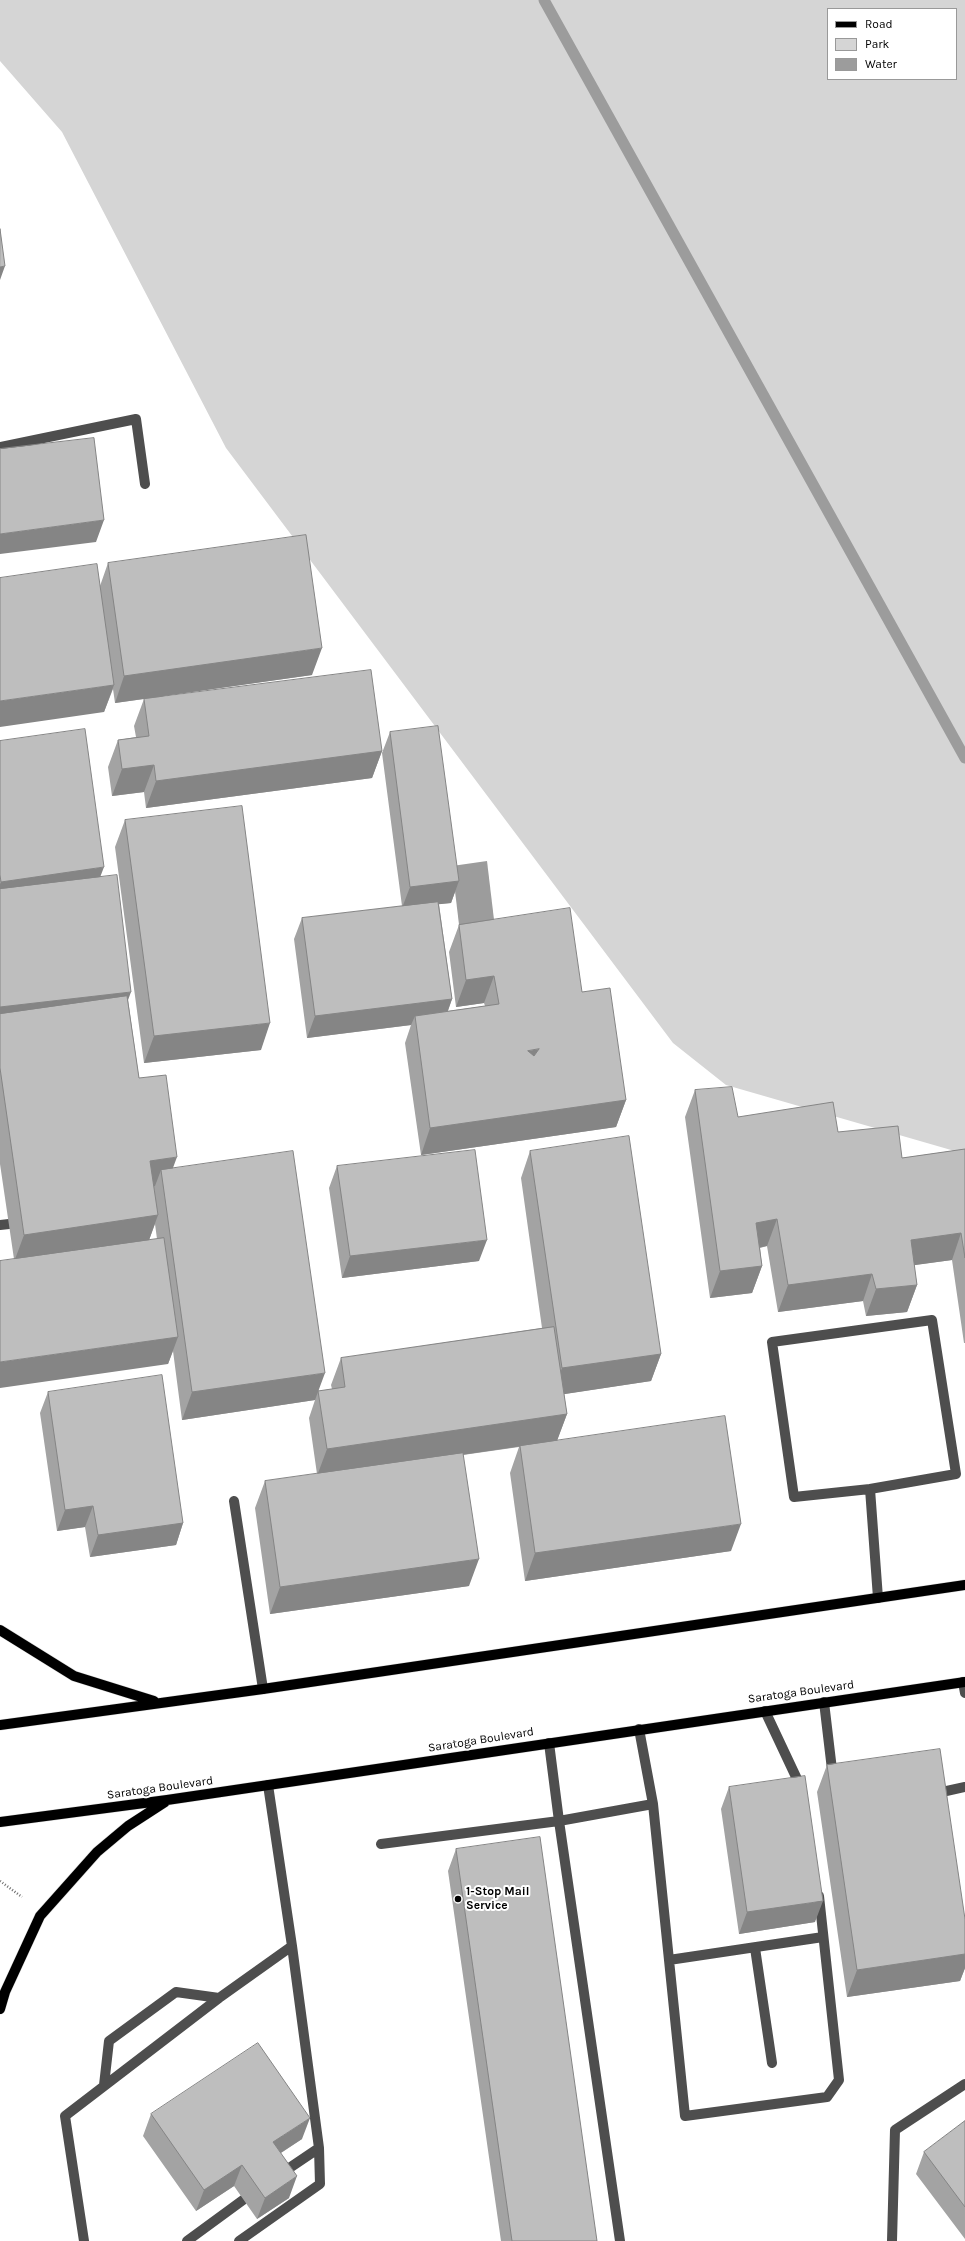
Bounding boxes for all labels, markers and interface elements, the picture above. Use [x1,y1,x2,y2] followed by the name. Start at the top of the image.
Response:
[827,8,957,80] legend
[865,17,893,31] text: Road
[865,37,889,51] text: Park
[865,57,897,71] text: Water
[747,1677,855,1707] street label: Saratoga Boulevard
[427,1725,535,1755] street label: Saratoga Boulevard
[106,1773,214,1803] street label: Saratoga Boulevard
[466,1885,529,1913] place label: 1-Stop Mail Service
[453,1894,463,1904] marker: 1-Stop Mail Service

